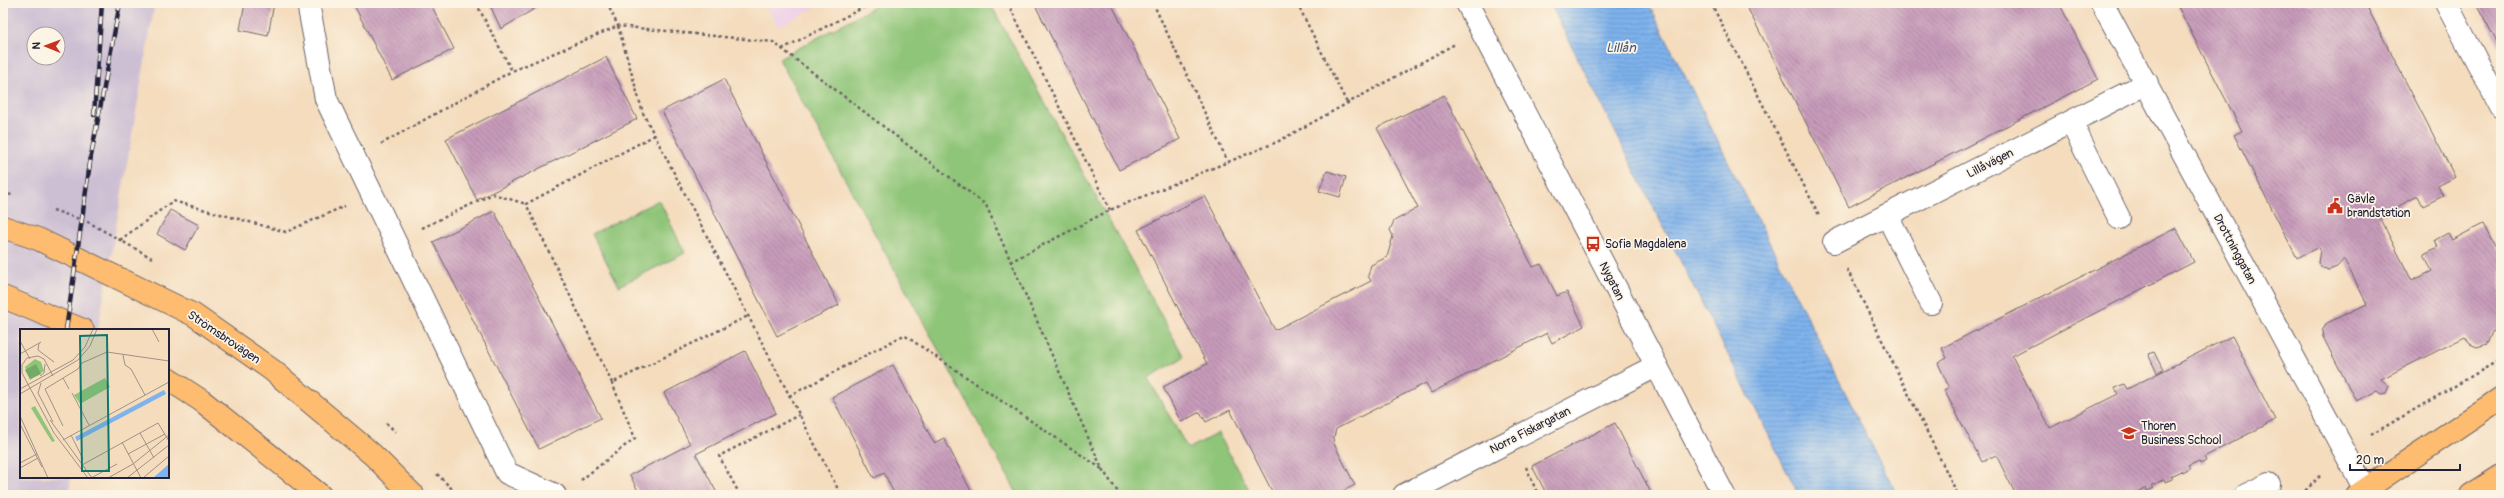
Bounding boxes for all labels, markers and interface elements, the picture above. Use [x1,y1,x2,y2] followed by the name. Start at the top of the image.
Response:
[26,26,66,66] north arrow
[1606,40,1637,56] water label: Lillån
[30,41,43,50] text: N
[1964,145,2016,182] street label: Lillåvägen
[2347,192,2411,221] place label: Gävle brandstation
[2326,197,2344,215] public building icon: Gävle brandstation
[2210,212,2259,287] street label: Drottninggatan
[1584,235,1602,253] bus stop icon: Sofia Magdalena
[1605,237,1687,252] place label: Sofia Magdalena
[1595,259,1628,303] street label: Nygatan
[184,308,263,367] street label: Strömsbrovägen
[20,329,169,478] inset map
[1487,403,1573,457] street label: Norra Fiskargatan
[2141,419,2222,448] place label: Thoren Business School
[2120,424,2138,442] school or university icon: Thoren Business School
[2350,446,2460,472] scale bar
[2356,453,2385,468] text: 20 m

